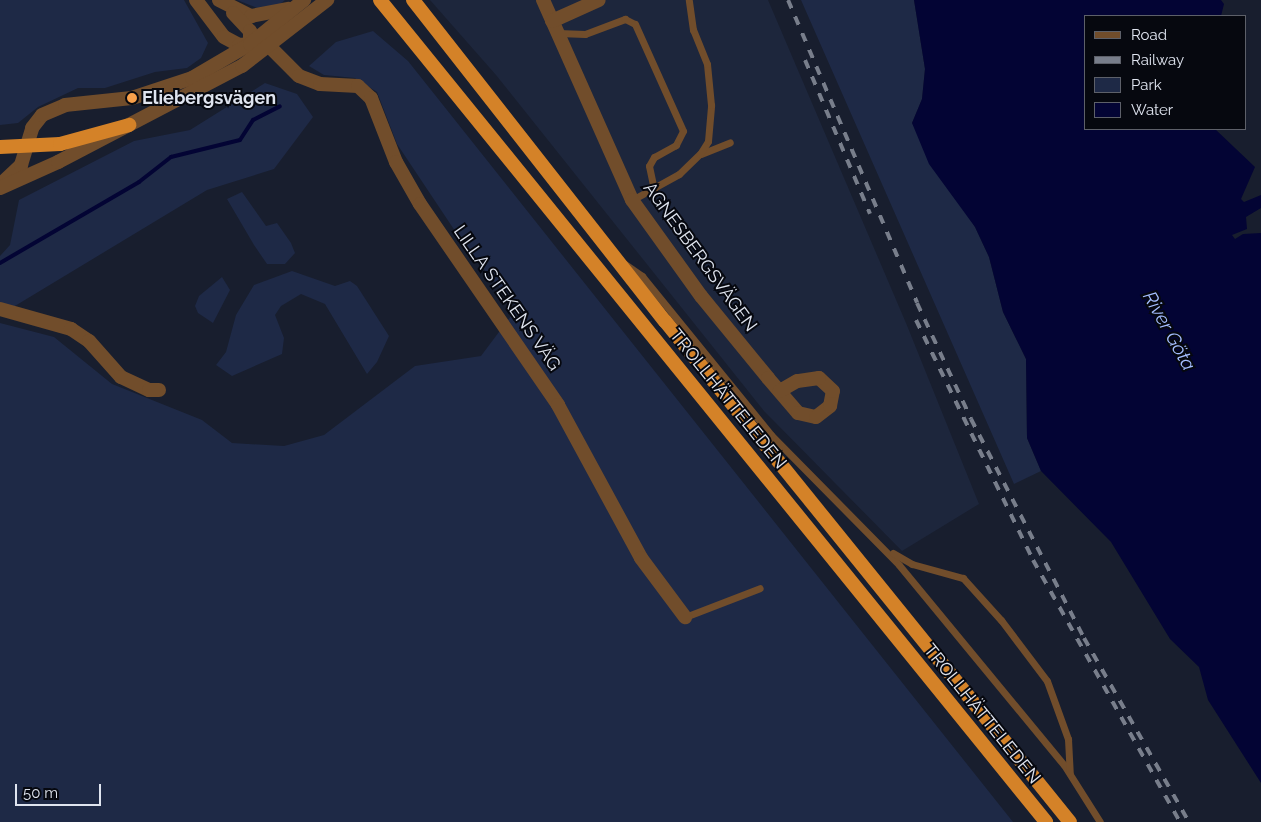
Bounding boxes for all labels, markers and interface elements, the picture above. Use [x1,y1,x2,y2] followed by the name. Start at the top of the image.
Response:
[1084,15,1246,130] legend
[1131,26,1167,44] text: Road
[1131,51,1184,69] text: Railway
[1131,76,1162,94] text: Park
[142,87,276,109] place label: Eliebergsvägen
[126,92,138,104] marker: Eliebergsvägen
[1131,101,1173,119] text: Water
[639,178,761,336] street label: AGNESBERGSVÄGEN
[448,221,566,375] street label: LILLA STEKENS VÄG
[1138,287,1200,375] water label: River Göta
[665,325,791,473] street label: TROLLHÄTTELEDEN
[919,640,1045,788] street label: TROLLHÄTTELEDEN
[18,774,104,806] scale bar
[23,784,58,802] text: 50 m

